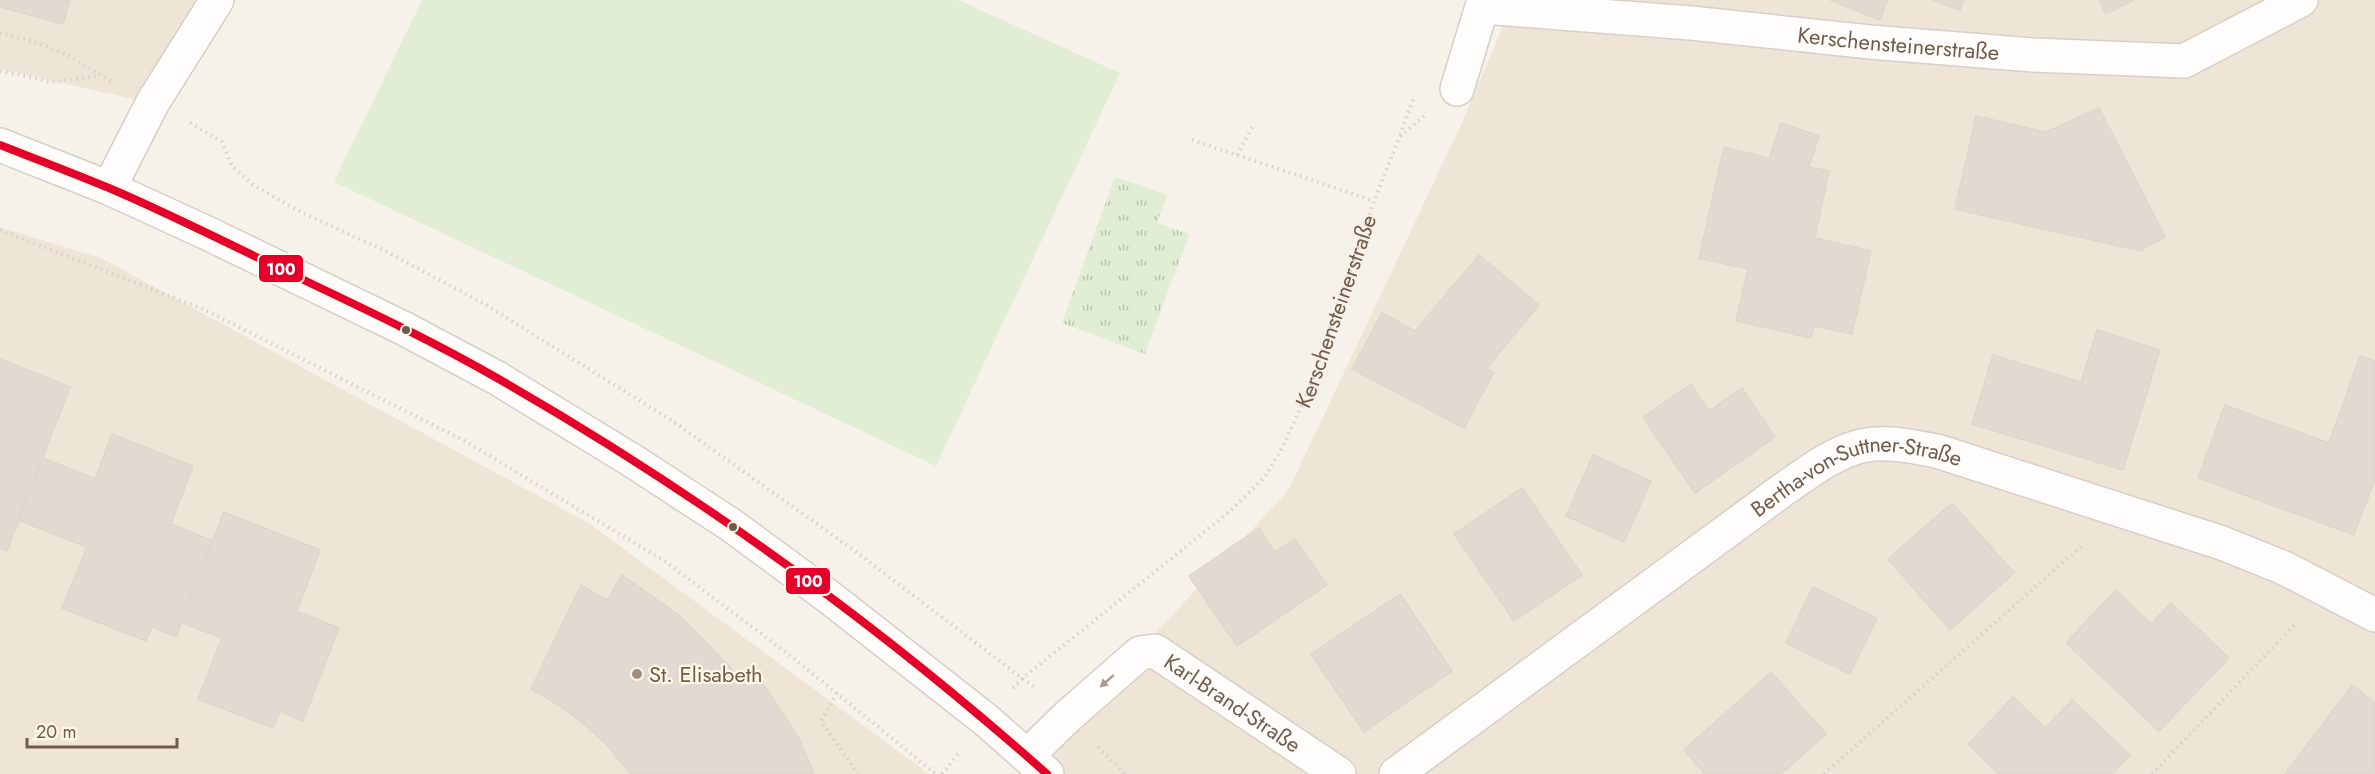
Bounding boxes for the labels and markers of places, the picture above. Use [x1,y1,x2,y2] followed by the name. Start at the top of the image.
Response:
[400,324,412,336] unlabelled marker
[727,521,739,533] unlabelled marker
[649,658,763,690] place label: St. Elisabeth
[630,667,644,681] marker: St. Elisabeth

